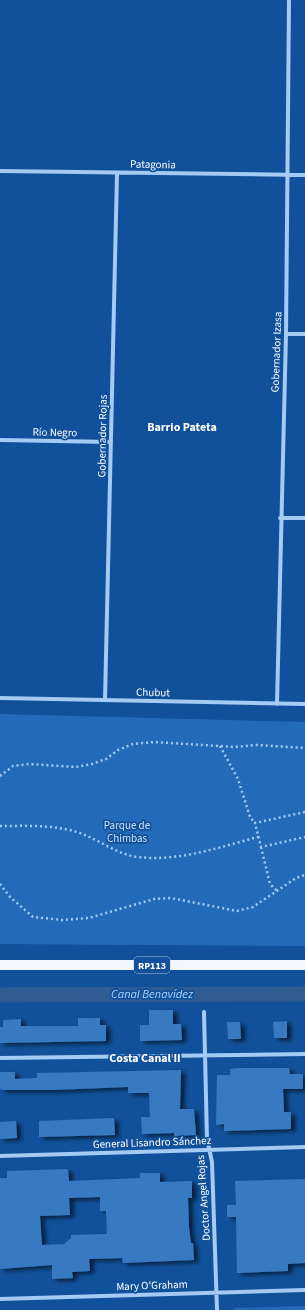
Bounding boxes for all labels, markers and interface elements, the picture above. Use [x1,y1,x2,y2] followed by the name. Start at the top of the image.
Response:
[130,157,176,172] street label: Patagonia
[268,311,285,393] street label: Gobernador Izasa
[94,394,111,478] street label: Gobernador Rojas
[147,419,217,436] district label: Barrio Pateta
[32,425,78,440] street label: Río Negro
[136,685,170,700] street label: Chubut
[104,818,151,846] park label: Parque de Chimbas
[134,957,170,973] road number: RP113
[111,986,194,1003] water label: Canal Benavídez
[109,1050,181,1067] district label: Costa Canal II
[92,1133,212,1152] street label: General Lisandro Sánchez
[193,1154,214,1241] street label: Doctor Angel Rojas
[116,1277,188,1294] street label: Mary O'Graham

